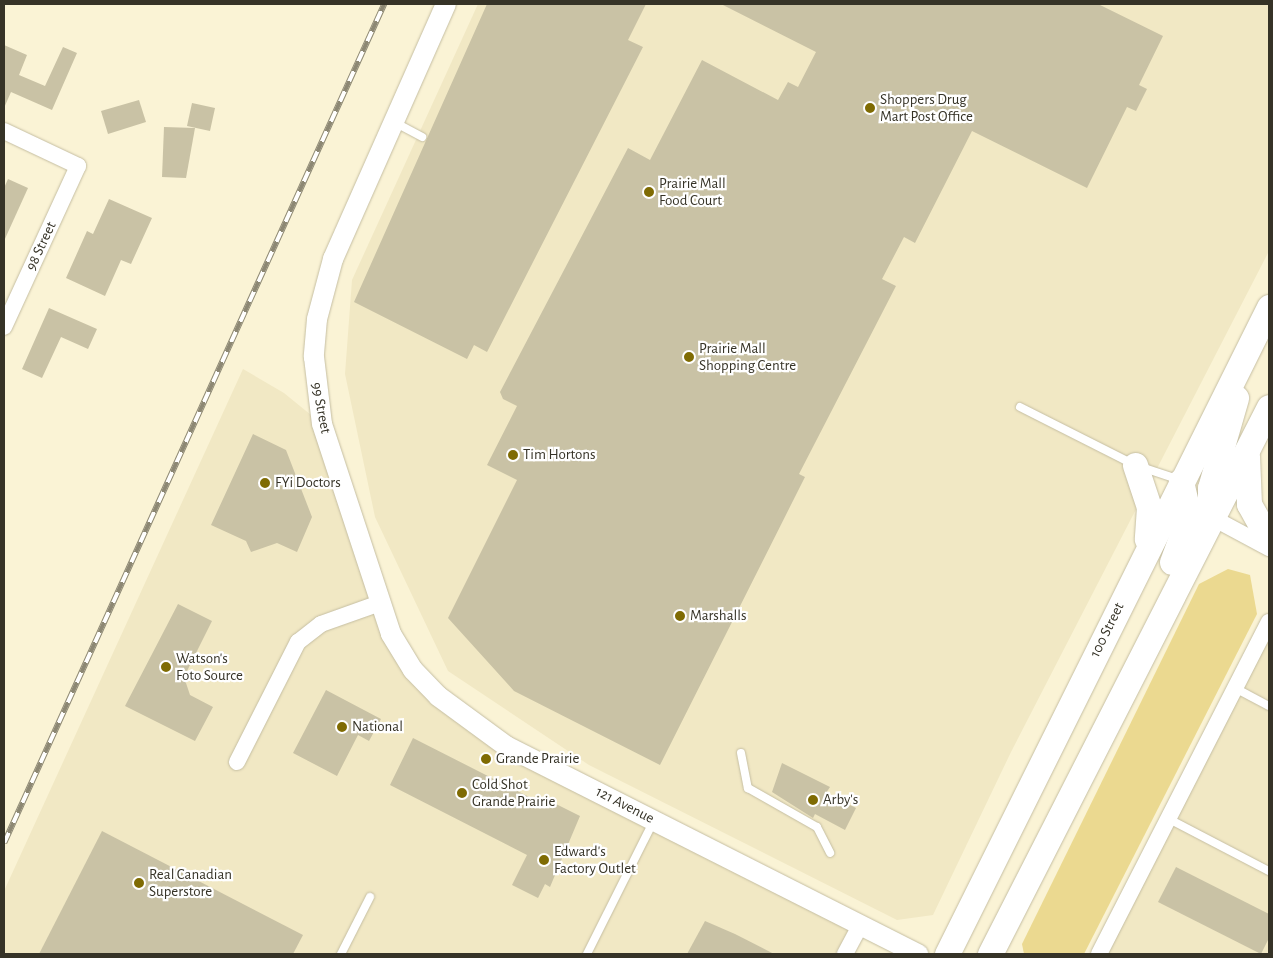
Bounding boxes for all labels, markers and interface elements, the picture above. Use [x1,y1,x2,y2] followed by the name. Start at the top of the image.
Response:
[880,90,973,125] place label: Shoppers Drug Mart Post Office
[864,102,876,114] marker: Shoppers Drug Mart Post Office
[659,174,726,209] place label: Prairie Mall Food Court
[643,186,655,198] marker: Prairie Mall Food Court
[22,219,60,273] street label: 98 Street
[699,339,796,374] place label: Prairie Mall Shopping Centre
[683,351,695,363] marker: Prairie Mall Shopping Centre
[307,381,335,435] street label: 99 Street
[523,446,596,464] place label: Tim Hortons
[507,449,519,461] marker: Tim Hortons
[275,474,341,492] place label: FYi Doctors
[259,477,271,489] marker: FYi Doctors
[1086,600,1128,660] street label: 100 Street
[690,607,747,625] place label: Marshalls
[674,610,686,622] marker: Marshalls
[176,649,243,684] place label: Watson's Foto Source
[160,661,172,673] marker: Watson's Foto Source
[352,718,403,736] place label: National
[336,721,348,733] marker: National
[496,750,579,768] place label: Grande Prairie
[480,753,492,765] marker: Grande Prairie
[472,775,555,810] place label: Cold Shot Grande Prairie
[593,783,657,827] street label: 121 Avenue
[456,787,468,799] marker: Cold Shot Grande Prairie
[823,791,858,809] place label: Arby's
[807,794,819,806] marker: Arby's
[554,842,636,877] place label: Edward's Factory Outlet
[538,854,550,866] marker: Edward's Factory Outlet
[149,865,232,900] place label: Real Canadian Superstore
[133,877,145,889] marker: Real Canadian Superstore

